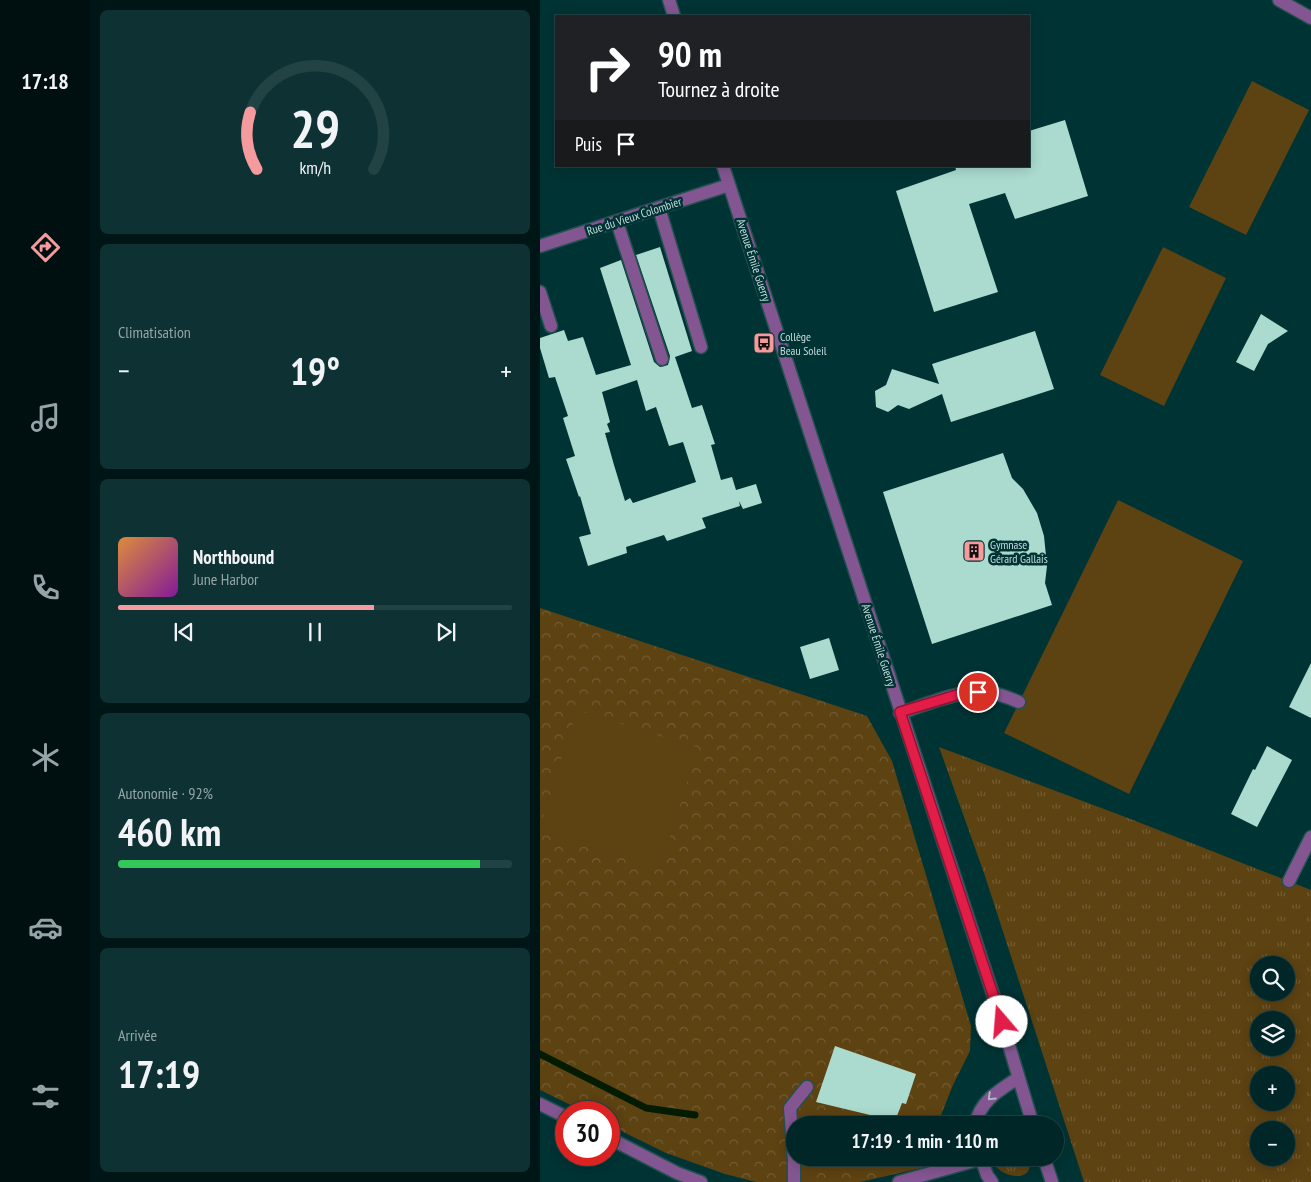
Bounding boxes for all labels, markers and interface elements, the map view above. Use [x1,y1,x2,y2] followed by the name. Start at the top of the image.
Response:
[658,31,722,77] text: 90 m
[575,35,640,100] icon: right
[21,67,69,95] text: 17:18
[658,75,780,103] text: Tournez à droite
[290,95,340,162] text: 29
[612,130,640,158] icon: arrive
[575,132,602,156] text: Puis
[299,156,331,179] text: km/h
[585,193,684,238] street label: Rue du Vieux Colombier
[734,217,775,304] street label: Avenue Émile Guerry
[28,230,63,265] icon: directions
[118,322,191,342] text: Climatisation
[780,329,827,358] place label: Collège Beau Soleil
[752,331,776,355] bus stop icon: Collège Beau Soleil
[290,346,340,395] text: 19°
[118,352,130,389] text: −
[500,352,512,389] text: +
[28,400,63,435] icon: music
[990,537,1048,566] place label: Gymnase Gérard Gallais
[962,539,986,563] building icon: Gymnase Gérard Gallais
[193,545,274,569] text: Northbound
[193,569,258,589] text: June Harbor
[28,570,63,605] icon: phone
[859,602,900,689] street label: Avenue Émile Guerry
[170,618,198,646] icon: previous
[301,618,329,646] icon: pause
[432,618,460,646] icon: next
[957,671,999,713] pin
[964,678,992,706] icon: arrive
[28,740,63,775] icon: climate
[118,783,213,803] text: Autonomie · 92%
[118,807,221,856] text: 460 km
[28,910,63,945] icon: car
[1250,956,1295,1166] map controls
[1250,956,1295,1001] button: search
[975,995,1027,1047] position arrow
[1250,1011,1295,1056] button: layers
[118,1025,157,1045] text: Arrivée
[118,1049,200,1098] text: 17:19
[1250,1066,1295,1111] button: +
[28,1079,63,1114] icon: filters
[988,1091,997,1100] one-way arrow
[555,1101,620,1166] speed limit sign: 30
[1250,1121,1295,1166] button: −
[852,1129,998,1153] text: 17:19 · 1 min · 110 m

